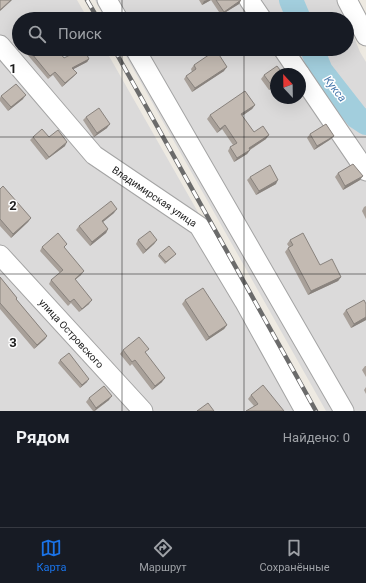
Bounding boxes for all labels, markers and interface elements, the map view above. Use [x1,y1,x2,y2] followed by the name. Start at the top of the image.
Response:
[12,12,354,56] search box
[26,23,48,45] icon: search
[58,25,102,43] text: Поиск
[9,61,17,76] text: 1
[270,68,306,104] north arrow
[321,74,349,104] water label: Кукса
[110,164,199,229] street label: Владимирская улица
[9,198,17,213] text: 2
[37,296,106,370] street label: улица Островского
[9,335,17,350] text: 3
[16,427,70,447] text: Рядом
[283,430,350,445] text: Найдено: 0
[36,537,66,574] tab: Карта
[139,537,187,574] tab: Маршрут
[259,537,330,574] tab: Сохранённые

